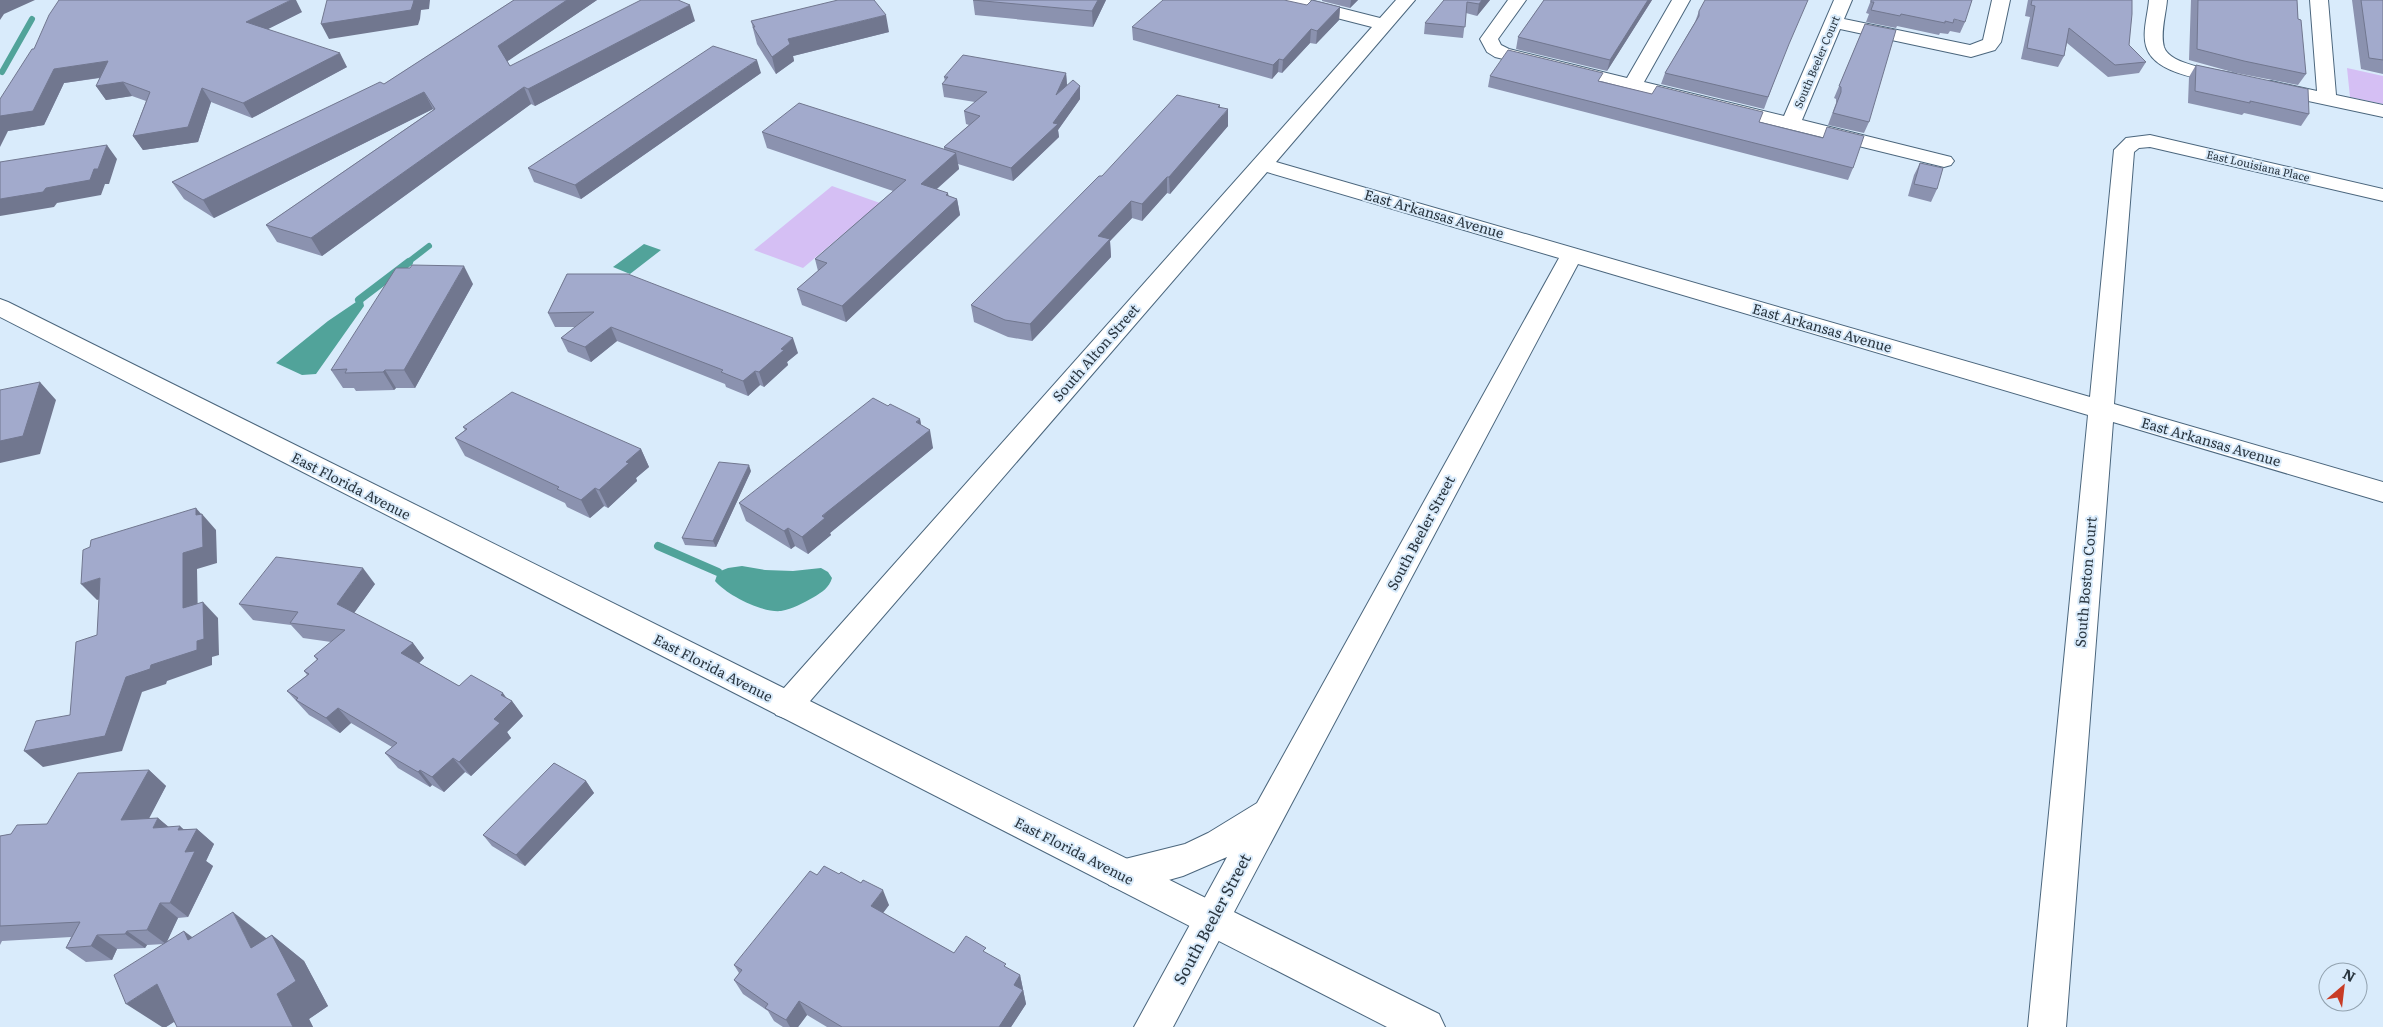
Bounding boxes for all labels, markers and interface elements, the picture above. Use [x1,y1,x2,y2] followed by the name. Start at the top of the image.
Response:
[1789,12,1843,110] street label: South Beeler Court
[2205,145,2312,185] street label: East Louisiana Place
[1362,184,1506,243] street label: East Arkansas Avenue
[1750,298,1894,357] street label: East Arkansas Avenue
[1047,299,1143,405] street label: South Alton Street
[2139,412,2283,471] street label: East Arkansas Avenue
[288,446,414,524] street label: East Florida Avenue
[1381,471,1459,593] street label: South Beeler Street
[2069,515,2101,648] street label: South Boston Court
[650,628,776,706] street label: East Florida Avenue
[1011,811,1137,889] street label: East Florida Avenue
[1166,848,1256,988] street label: South Beeler Street
[2318,962,2368,1012] north arrow
[2340,963,2360,986] text: N

